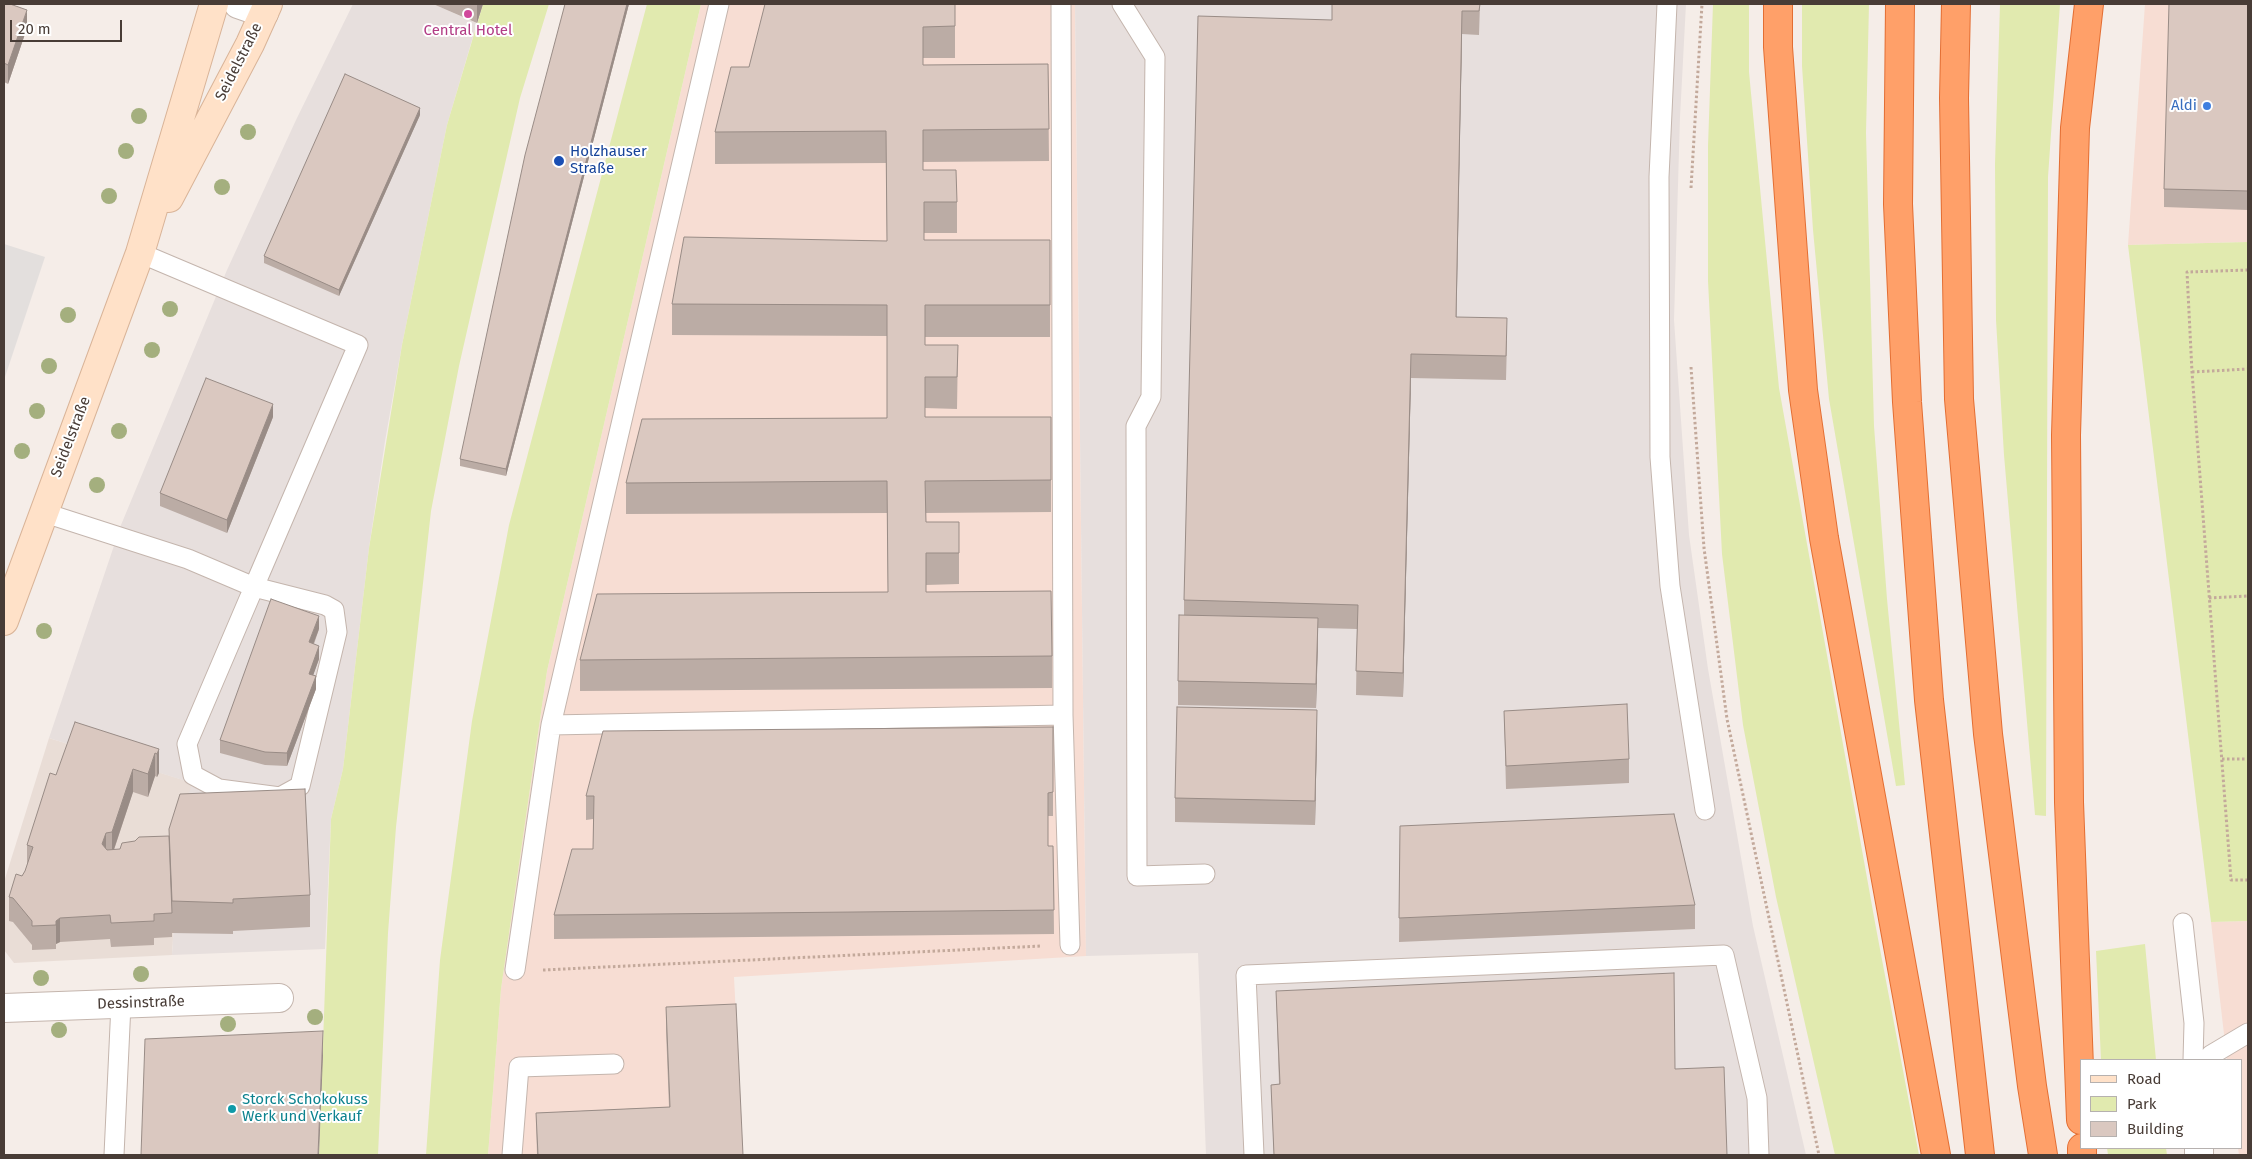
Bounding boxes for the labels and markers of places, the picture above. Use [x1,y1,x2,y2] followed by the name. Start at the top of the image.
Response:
[462,8,474,20] marker: Central Hotel
[424,22,512,40] place label: Central Hotel
[2171,97,2197,115] place label: Aldi
[2201,100,2213,112] marker: Aldi
[570,143,647,178] place label: Holzhauser Straße
[552,154,566,168] marker: Holzhauser Straße
[242,1091,368,1126] place label: Storck Schokokuss Werk und Verkauf
[226,1103,238,1115] marker: Storck Schokokuss Werk und Verkauf

